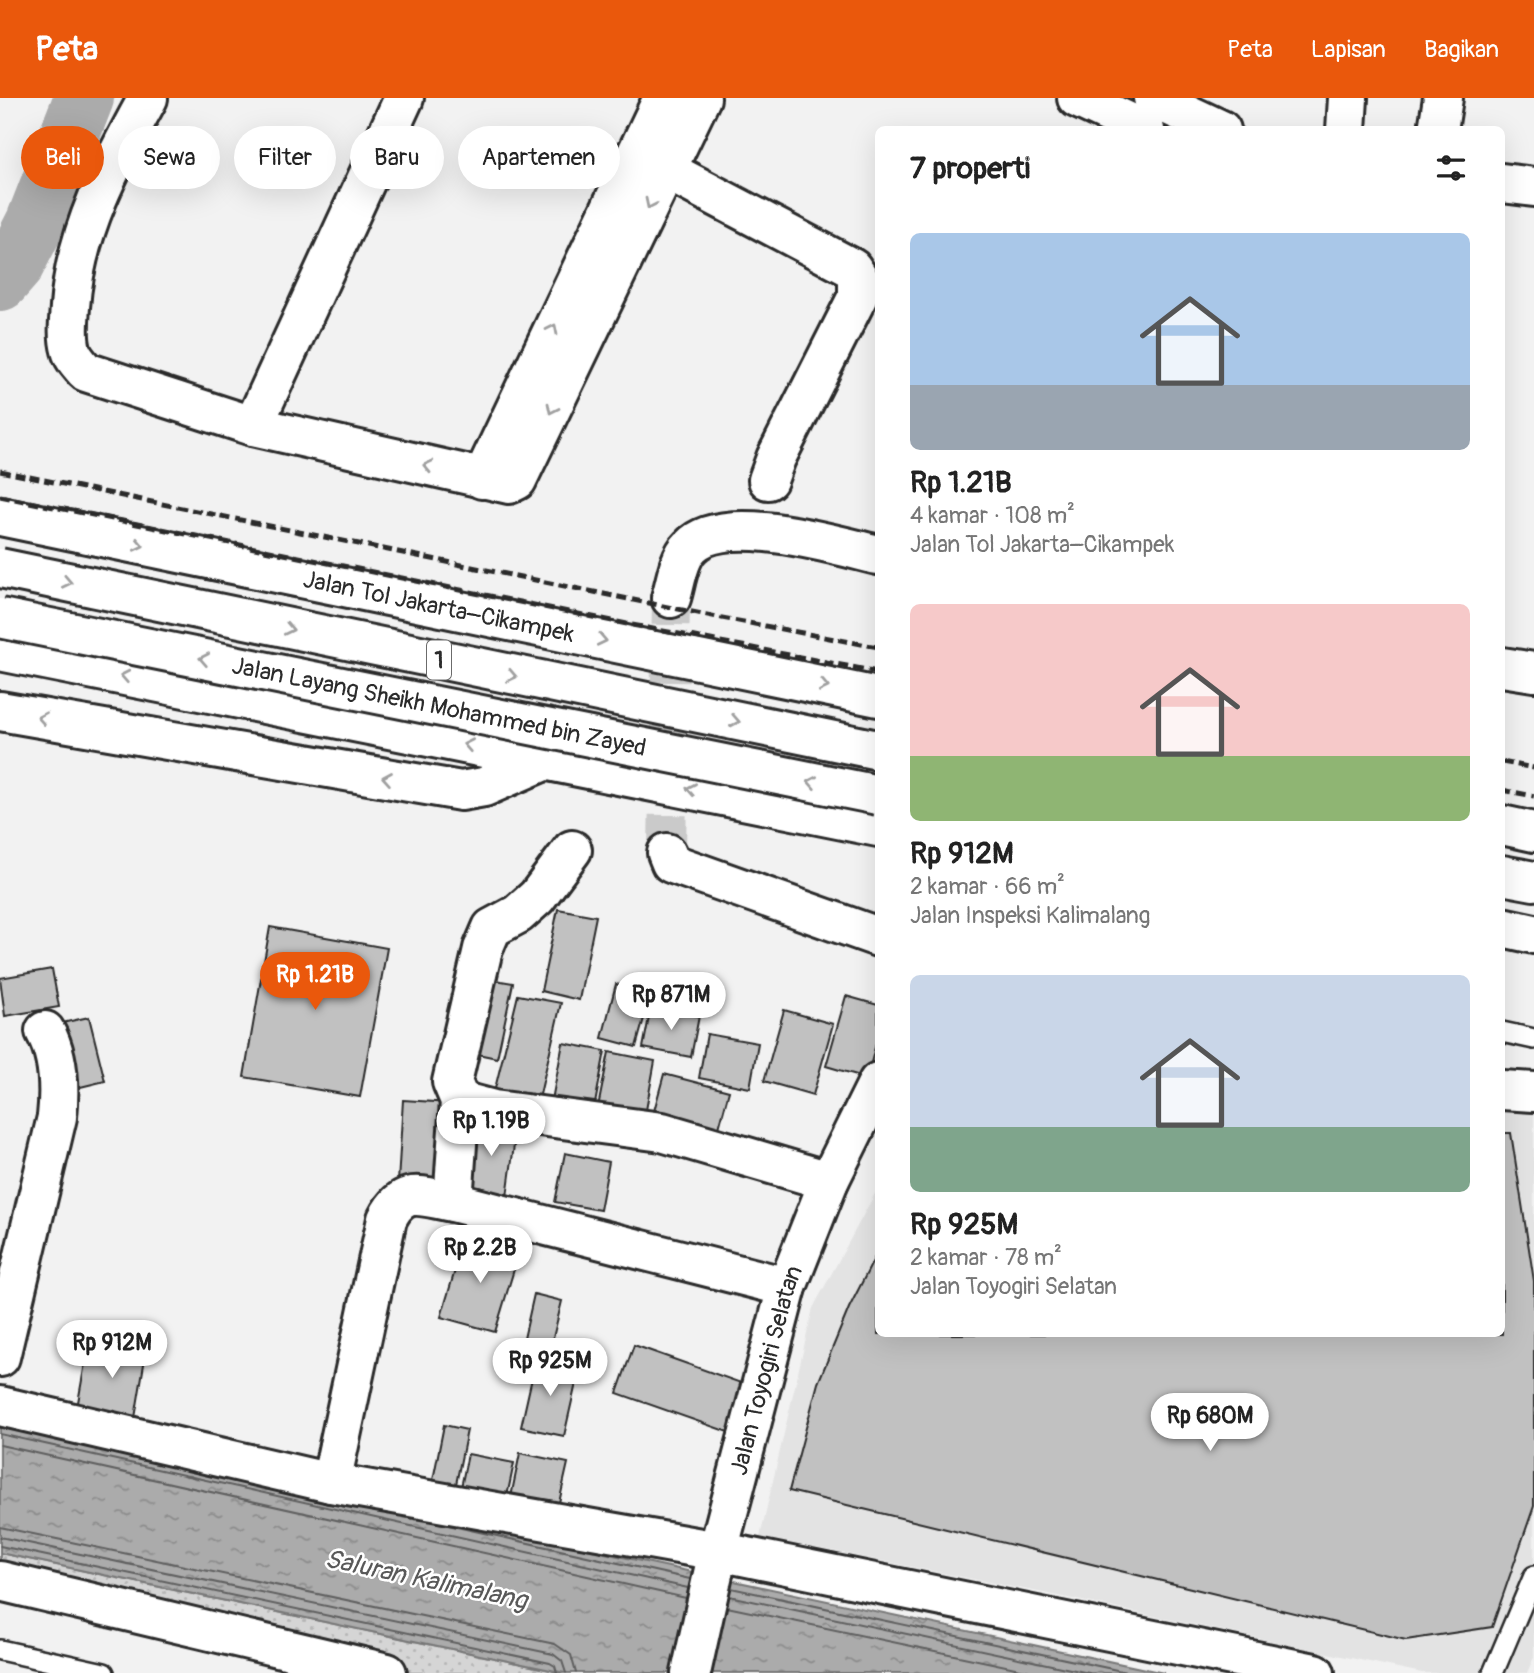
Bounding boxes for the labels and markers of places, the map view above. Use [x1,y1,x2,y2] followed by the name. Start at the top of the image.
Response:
[243,953,387,1012] pin: Rp 1.21B
[606,972,736,1032] pin: Rp 871M
[419,1098,563,1158] pin: Rp 1.19B
[415,1226,545,1285] pin: Rp 2.2B
[47,1320,177,1380] pin: Rp 912M
[485,1338,615,1398] pin: Rp 925M
[1145,1394,1275,1453] pin: Rp 680M

